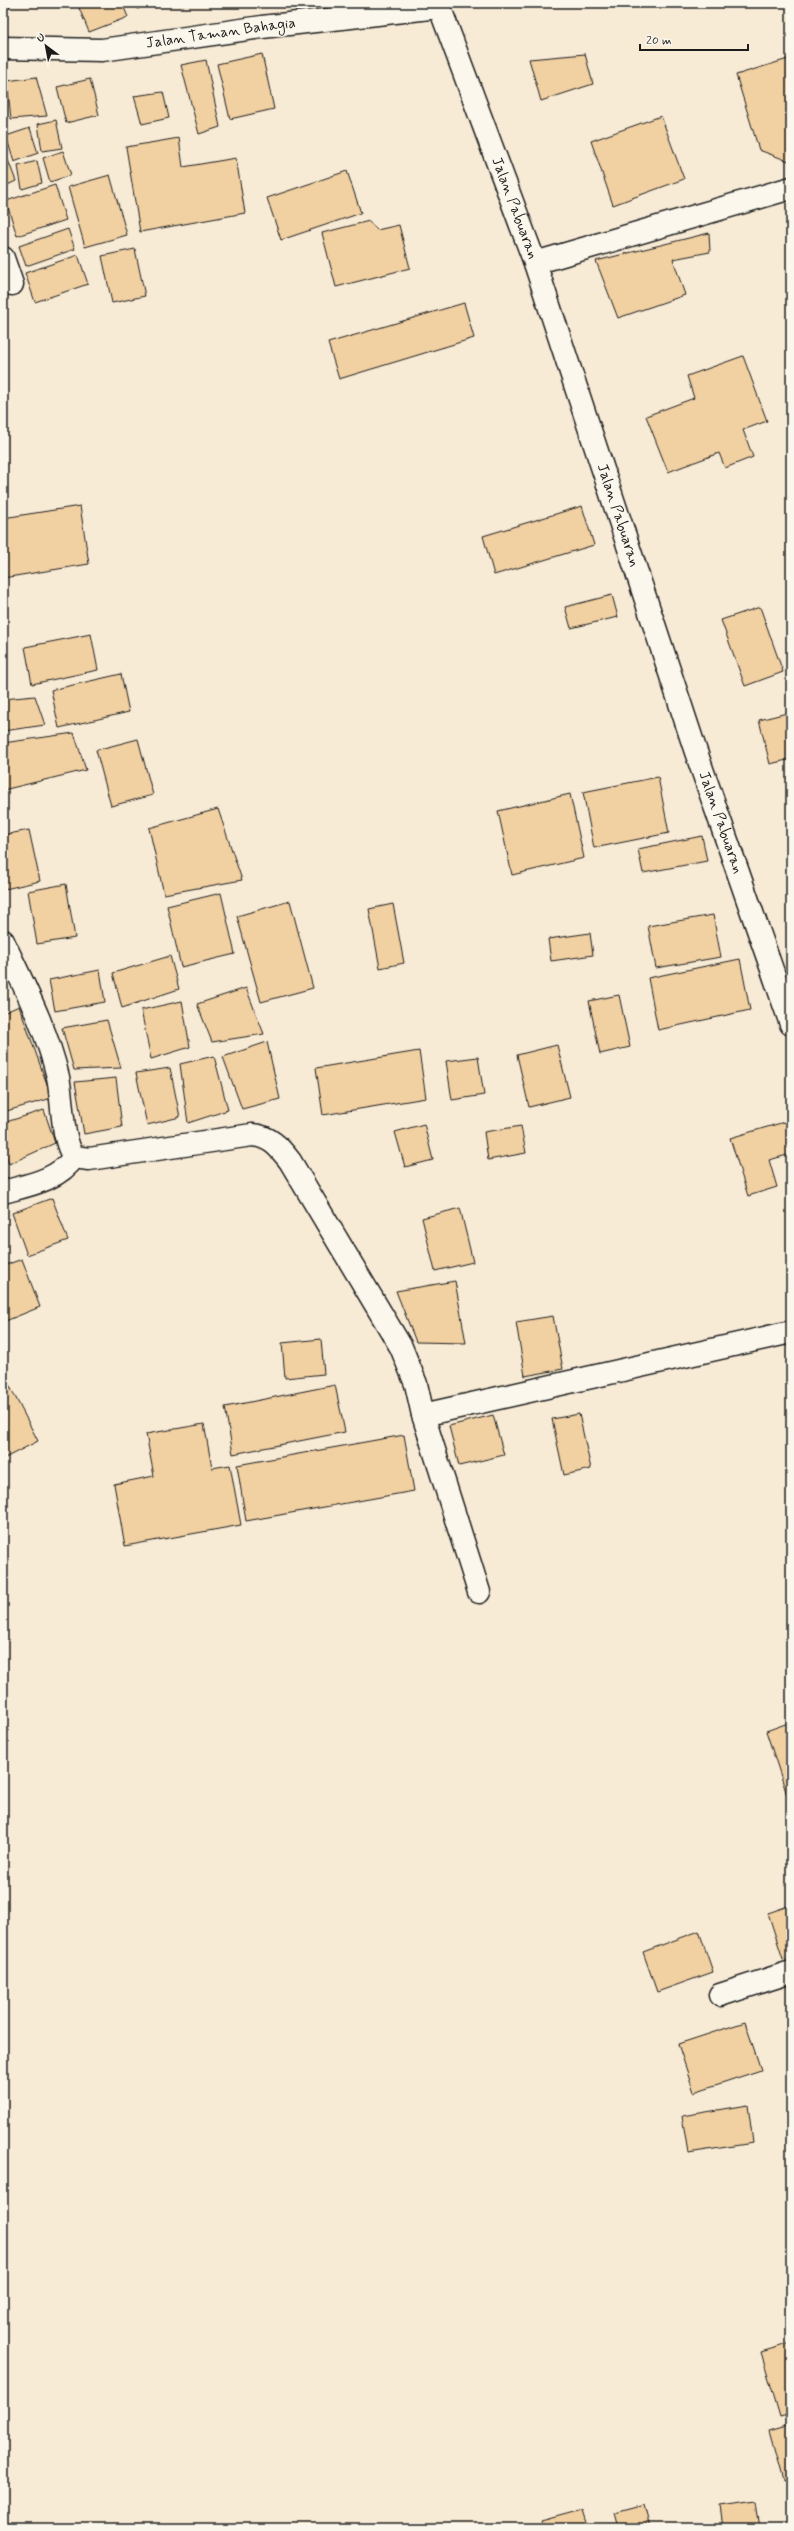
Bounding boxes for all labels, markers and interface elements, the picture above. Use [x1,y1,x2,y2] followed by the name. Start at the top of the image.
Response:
[145,13,297,54] street label: Jalan Taman Bahagia
[26,26,66,66] north arrow
[640,26,748,52] scale bar
[34,31,48,46] text: U
[646,33,672,49] text: 20 m
[486,154,543,262] street label: Jalan Pabuaran
[592,461,644,569] street label: Jalan Pabuaran
[694,769,748,876] street label: Jalan Pabuaran

